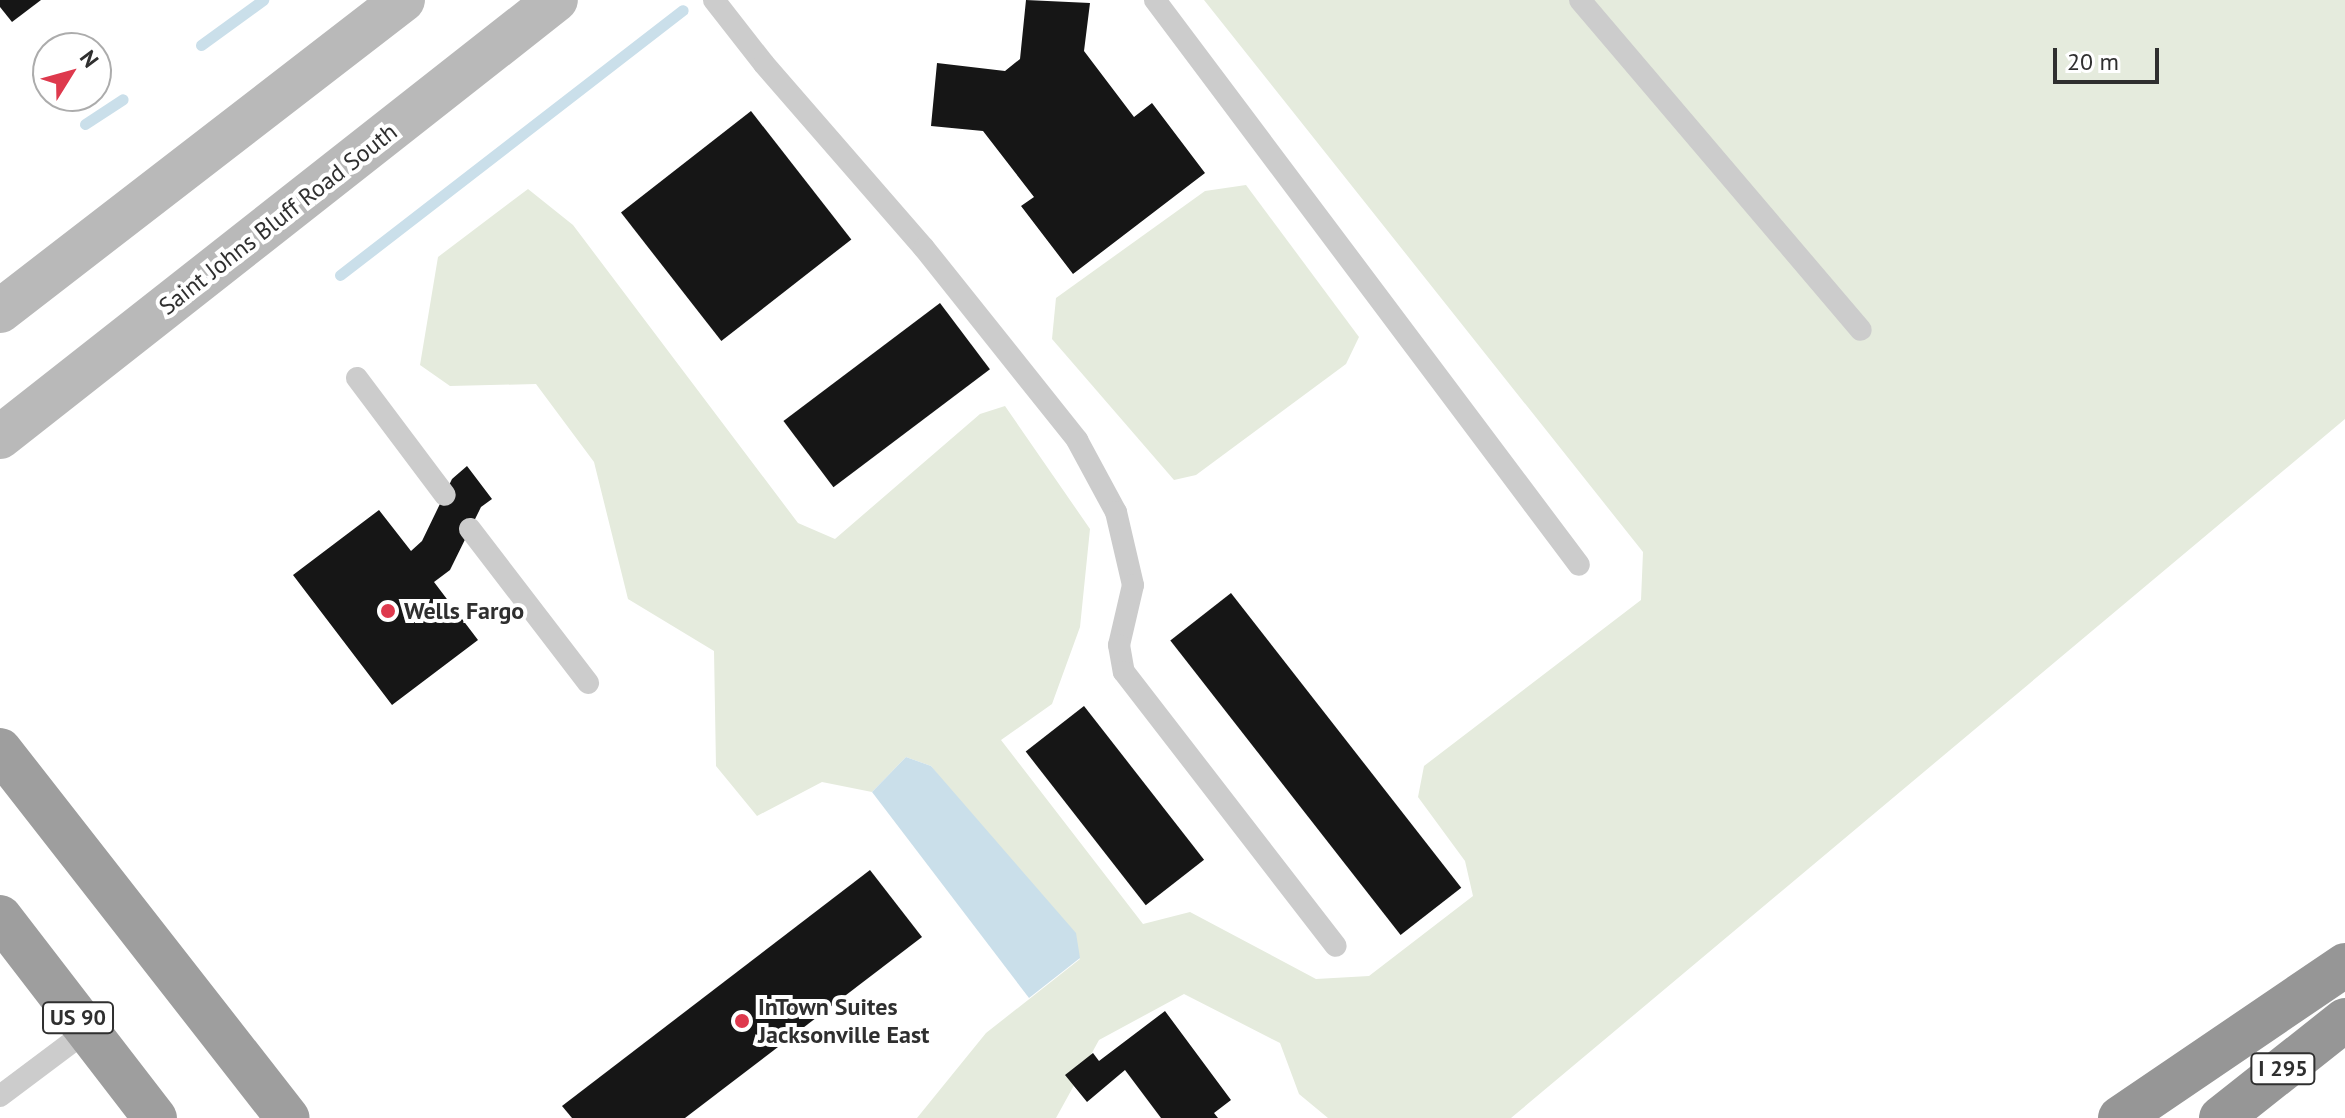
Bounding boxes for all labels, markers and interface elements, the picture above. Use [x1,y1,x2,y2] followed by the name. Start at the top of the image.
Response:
[32,32,112,112] north arrow
[2057,32,2163,82] scale bar
[74,45,105,73] text: N
[2067,46,2119,77] text: 20 m
[153,117,403,321] street label: Saint Johns Bluff Road South
[404,597,524,625] place label: Wells Fargo
[379,602,397,620] marker: Wells Fargo
[758,993,929,1049] place label: InTown Suites Jacksonville East
[42,1000,114,1036] road number: US 90
[733,1012,751,1030] marker: InTown Suites Jacksonville East
[2249,1051,2317,1087] road number: I 295

